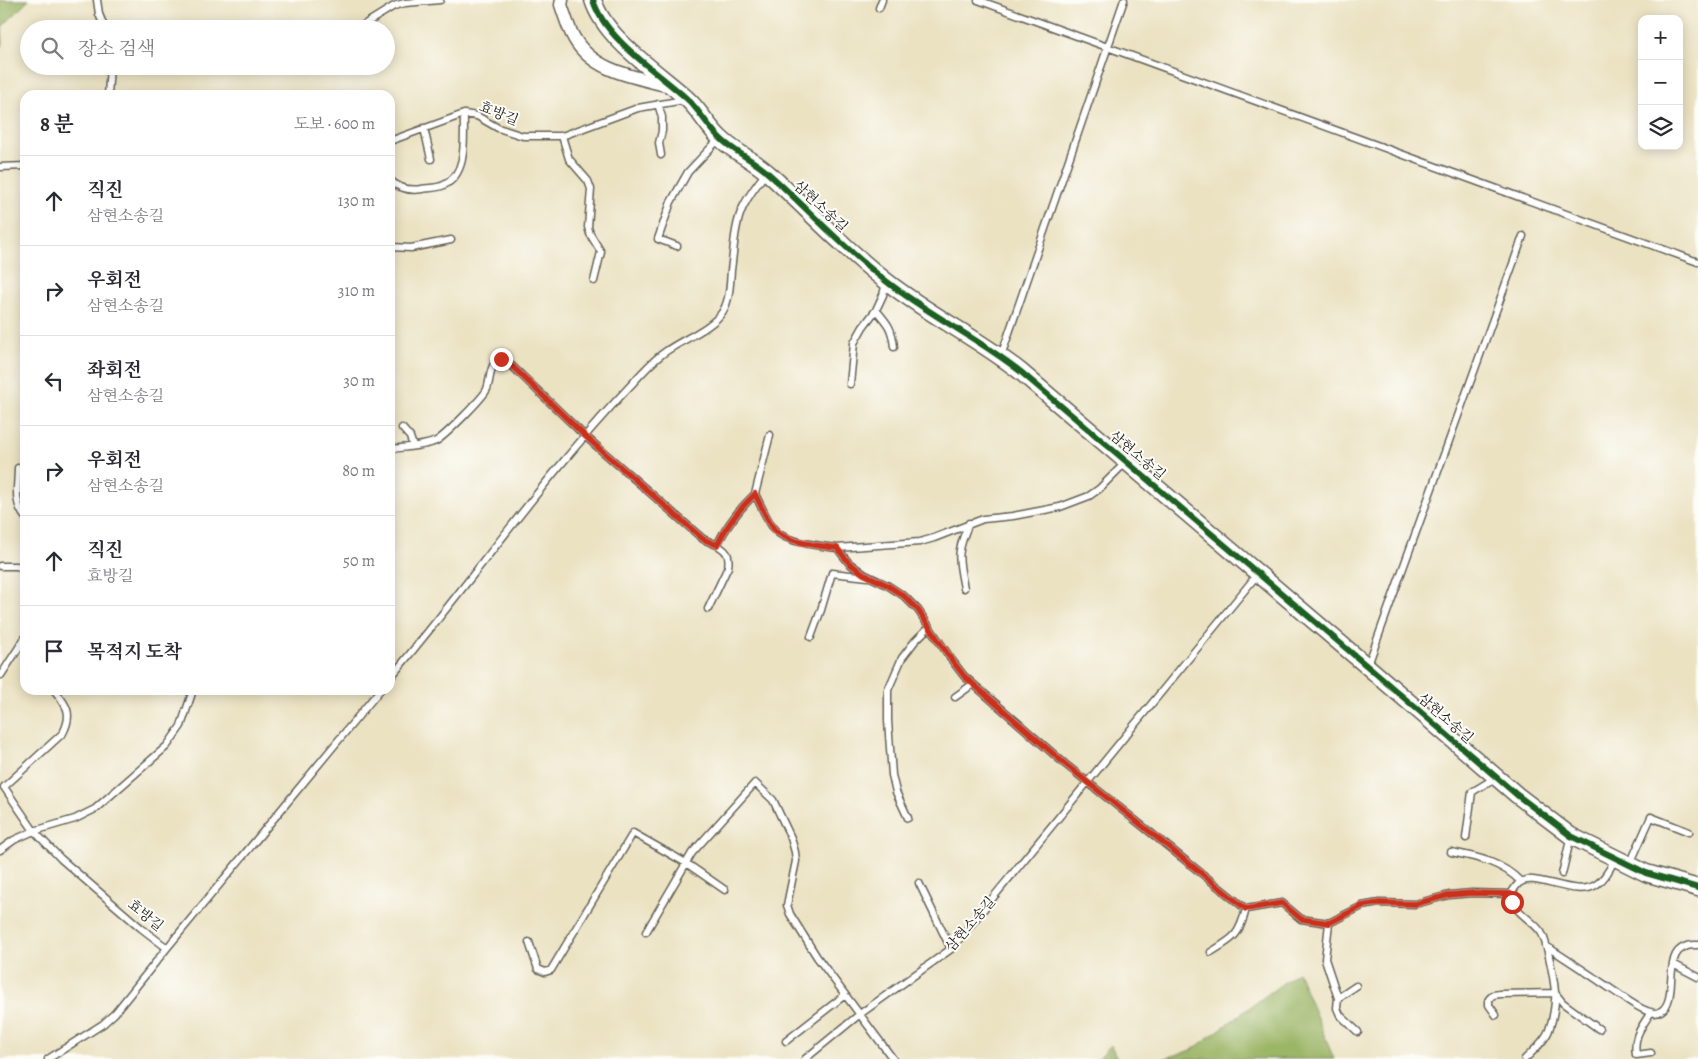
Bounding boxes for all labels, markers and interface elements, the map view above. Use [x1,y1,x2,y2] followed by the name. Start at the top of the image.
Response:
[1638,15,1683,150] map controls
[1638,15,1683,60] button: +
[20,20,395,75] search box
[38,34,66,62] icon: search
[78,36,155,62] text: 장소 검색
[1638,60,1683,105] button: −
[476,97,521,130] street label: 효방길
[1638,105,1683,150] button: layers
[40,110,74,138] text: 8 분
[294,113,375,135] text: 도보 · 600 m
[789,176,852,236] street label: 삼현소송길
[87,177,124,203] text: 직진
[40,187,68,215] icon: ahead
[338,190,375,212] text: 130 m
[87,205,164,227] text: 삼현소송길
[87,267,142,293] text: 우회전
[40,277,68,305] icon: right
[338,280,375,302] text: 310 m
[87,295,164,317] text: 삼현소송길
[490,348,513,371] route end
[87,357,142,383] text: 좌회전
[40,367,68,395] icon: left
[343,370,375,392] text: 30 m
[87,385,164,407] text: 삼현소송길
[1106,426,1170,484] street label: 삼현소송길
[87,447,142,473] text: 우회전
[40,457,68,485] icon: right
[342,460,375,482] text: 80 m
[87,475,164,497] text: 삼현소송길
[87,537,124,563] text: 직진
[40,547,68,575] icon: ahead
[343,550,375,572] text: 50 m
[87,565,133,587] text: 효방길
[40,637,68,665] icon: arrive
[87,639,182,665] text: 목적지 도착
[1414,689,1477,748] street label: 삼현소송길
[1501,891,1524,914] route start
[941,893,1000,956] street label: 삼현소송길
[124,895,167,936] street label: 효방길

